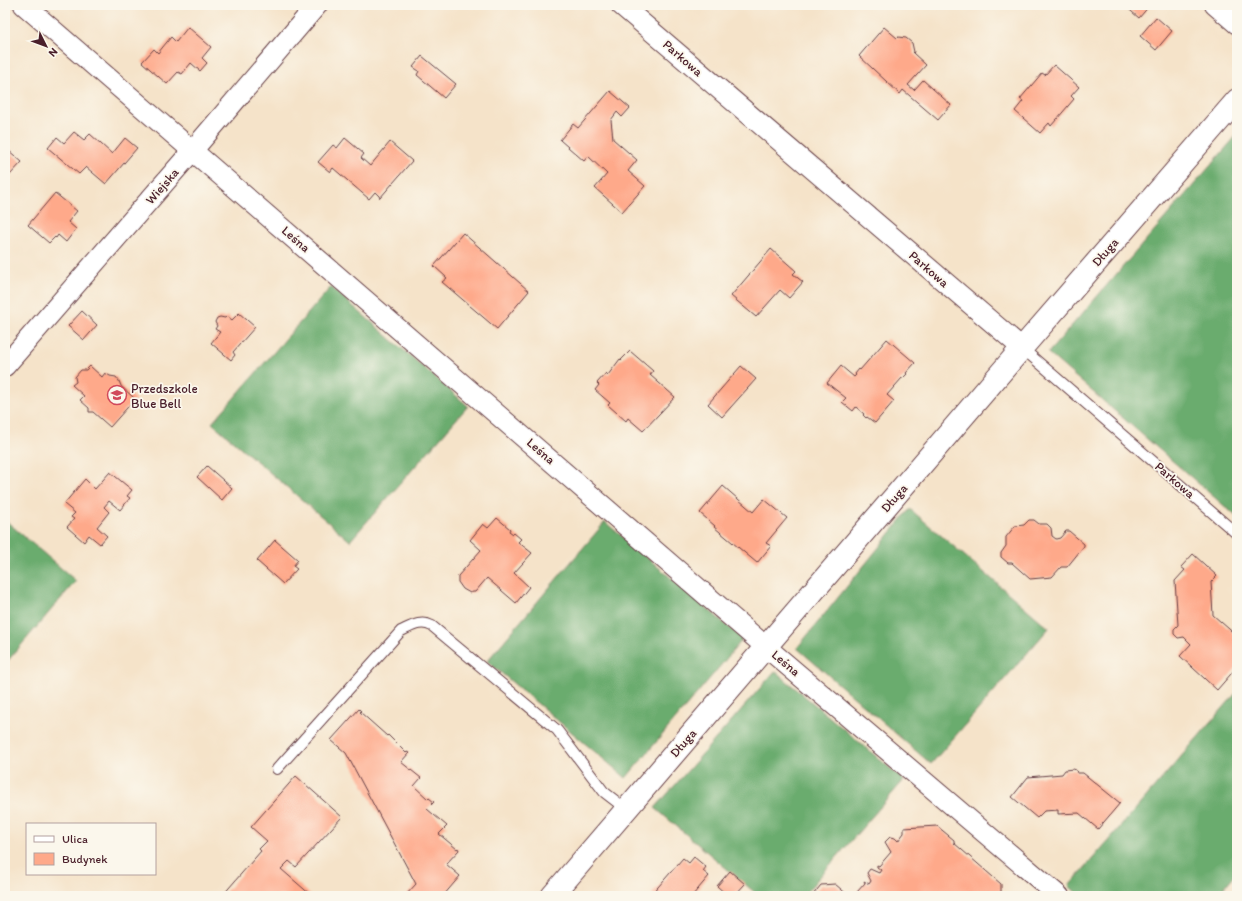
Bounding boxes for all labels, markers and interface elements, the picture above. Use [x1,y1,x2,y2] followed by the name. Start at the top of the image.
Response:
[26,26,66,66] north arrow
[660,37,706,79] street label: Parkowa
[46,45,60,59] text: N
[142,165,182,207] street label: Wiejska
[279,223,314,256] street label: Leśna
[1089,234,1122,269] street label: Długa
[906,248,952,290] street label: Parkowa
[131,381,198,411] place label: Przedszkole Blue Bell
[106,384,128,406] school or university icon: Przedszkole Blue Bell
[524,435,559,468] street label: Leśna
[1152,459,1198,501] street label: Parkowa
[878,480,911,515] street label: Długa
[769,647,804,680] street label: Leśna
[667,725,700,760] street label: Długa
[26,823,156,875] legend
[62,832,88,846] text: Ulica
[62,852,108,866] text: Budynek

